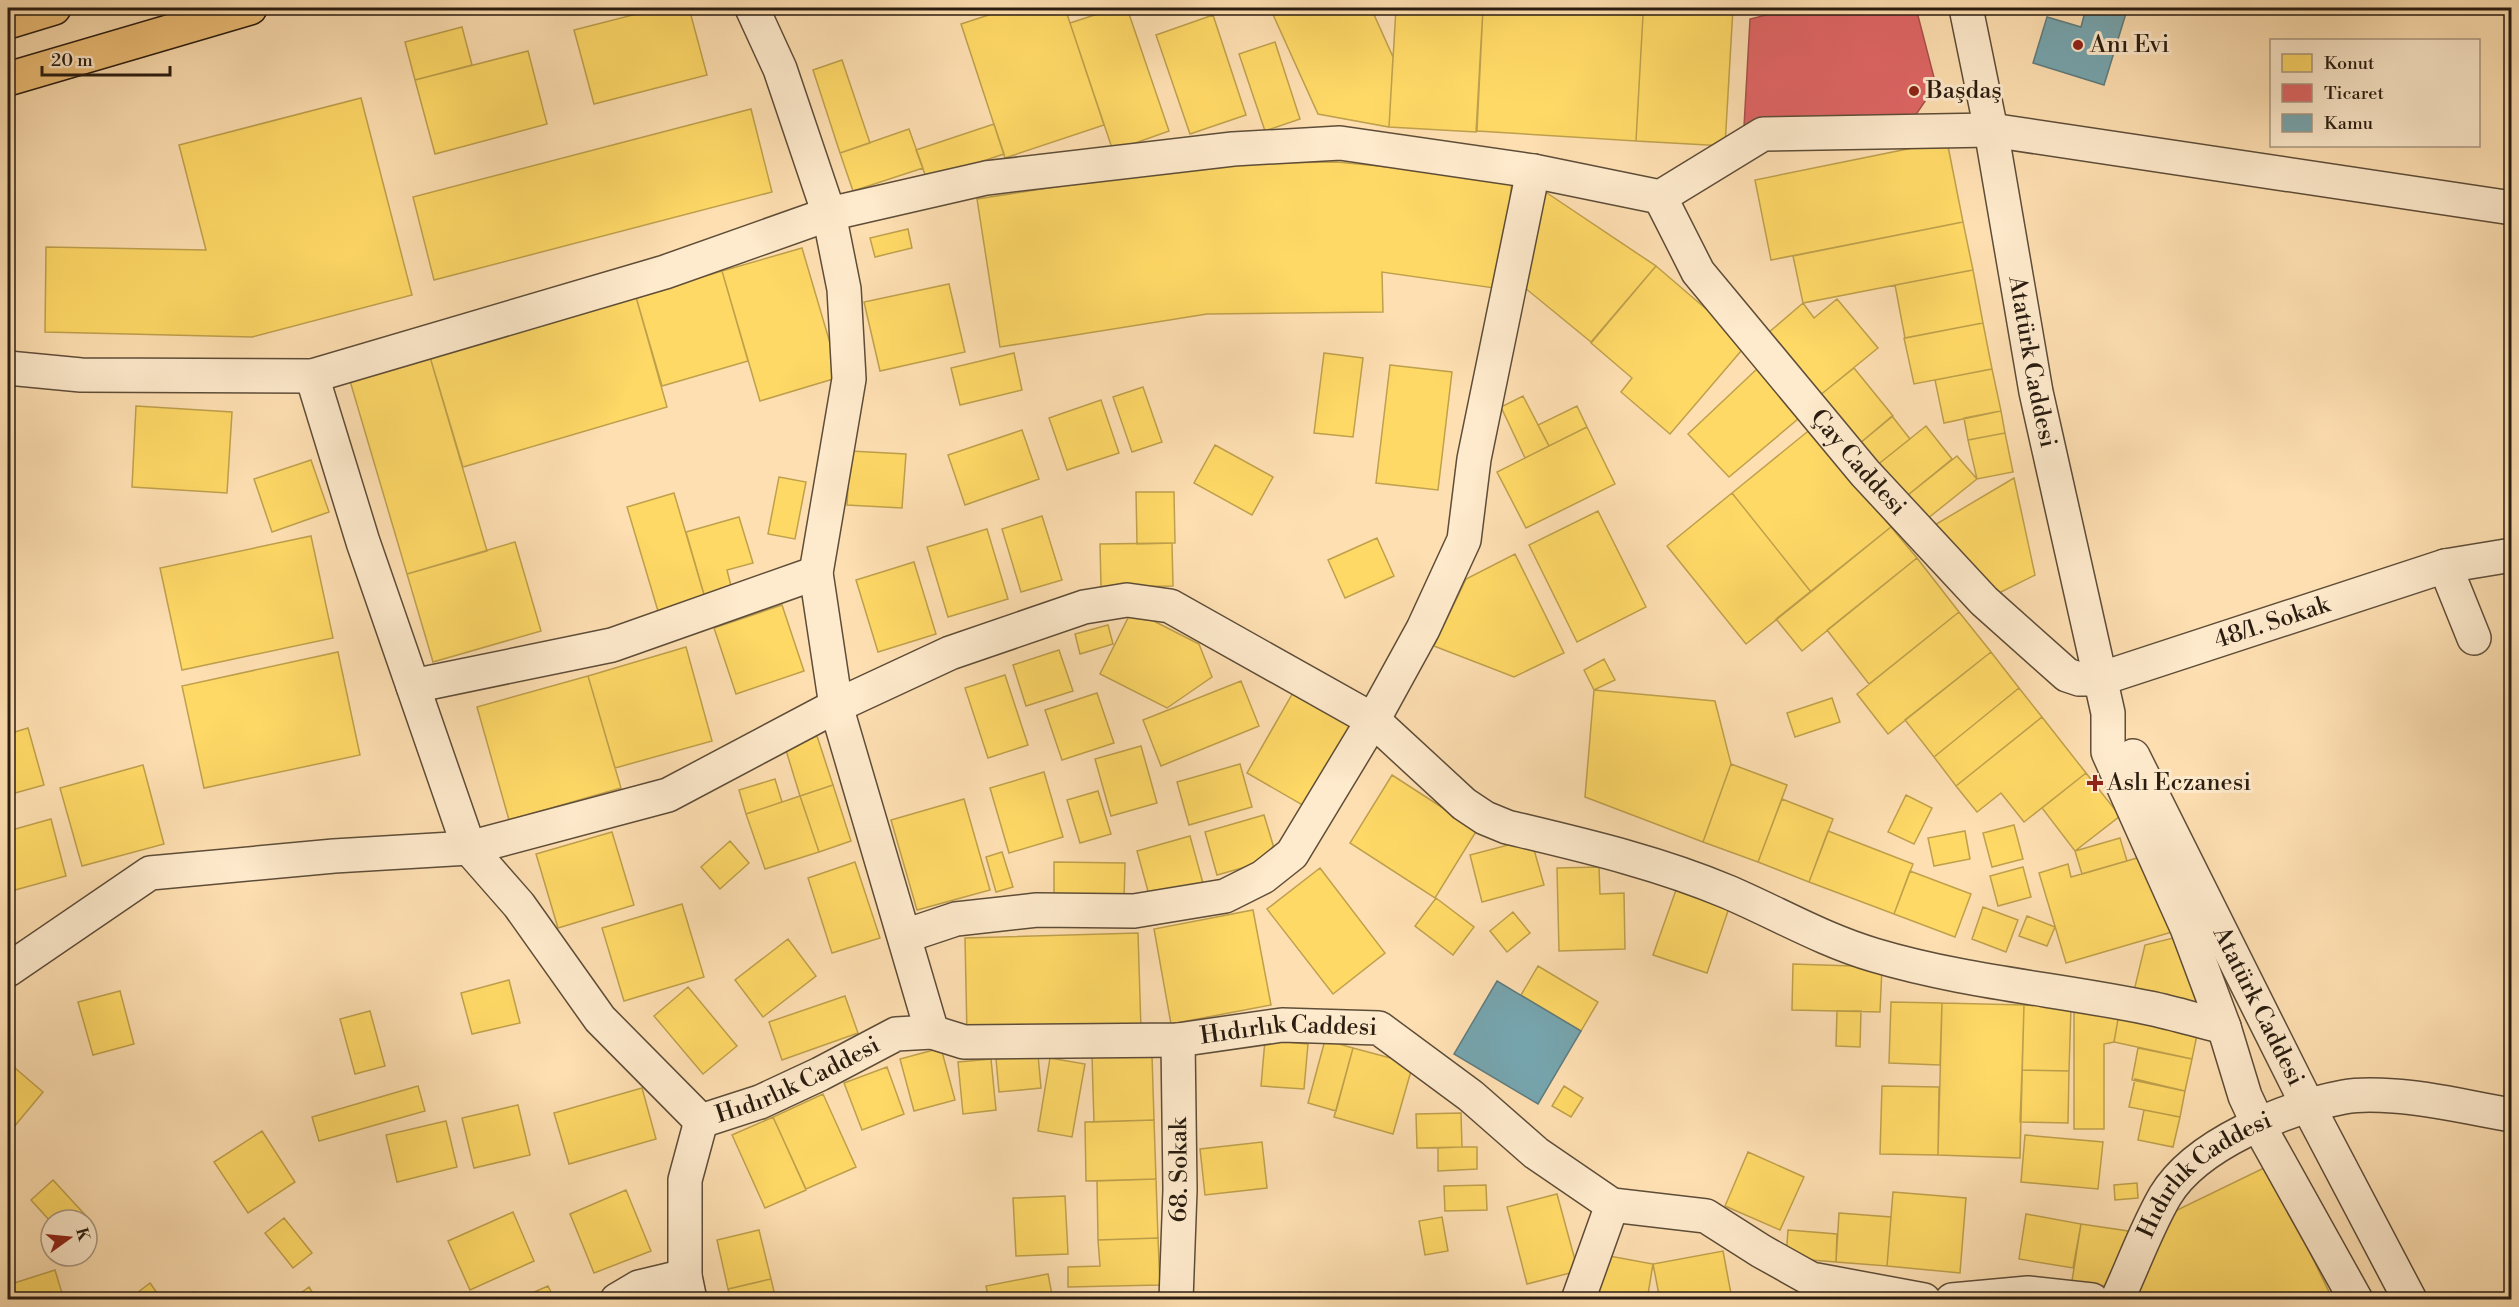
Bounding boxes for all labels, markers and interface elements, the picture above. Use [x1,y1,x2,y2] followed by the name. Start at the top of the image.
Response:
[2089,30,2169,60] place label: Anı Evi
[2071,38,2085,52] marker: Anı Evi
[42,39,170,77] scale bar
[2270,39,2480,147] legend
[51,49,93,72] text: 20 m
[2324,52,2375,75] text: Konut
[1925,76,2002,106] place label: Başdaş
[2324,82,2384,105] text: Ticaret
[1907,84,1921,98] marker: Başdaş
[2324,112,2374,135] text: Kamu
[2001,273,2063,451] street label: Atatürk Caddesi
[1803,403,1912,522] street label: Çay Caddesi
[2210,589,2335,656] street label: 48/1. Sokak
[2106,768,2251,798] place label: Aslı Eczanesi
[2088,776,2102,790] marker: Aslı Eczanesi
[2205,921,2311,1091] street label: Atatürk Caddesi
[1198,1009,1378,1052] street label: Hıdırlık Caddesi
[712,1030,885,1130] street label: Hıdırlık Caddesi
[2131,1105,2276,1243] street label: Hıdırlık Caddesi
[1164,1116,1195,1223] street label: 68. Sokak
[39,1208,99,1268] north arrow
[71,1226,94,1244] text: K

